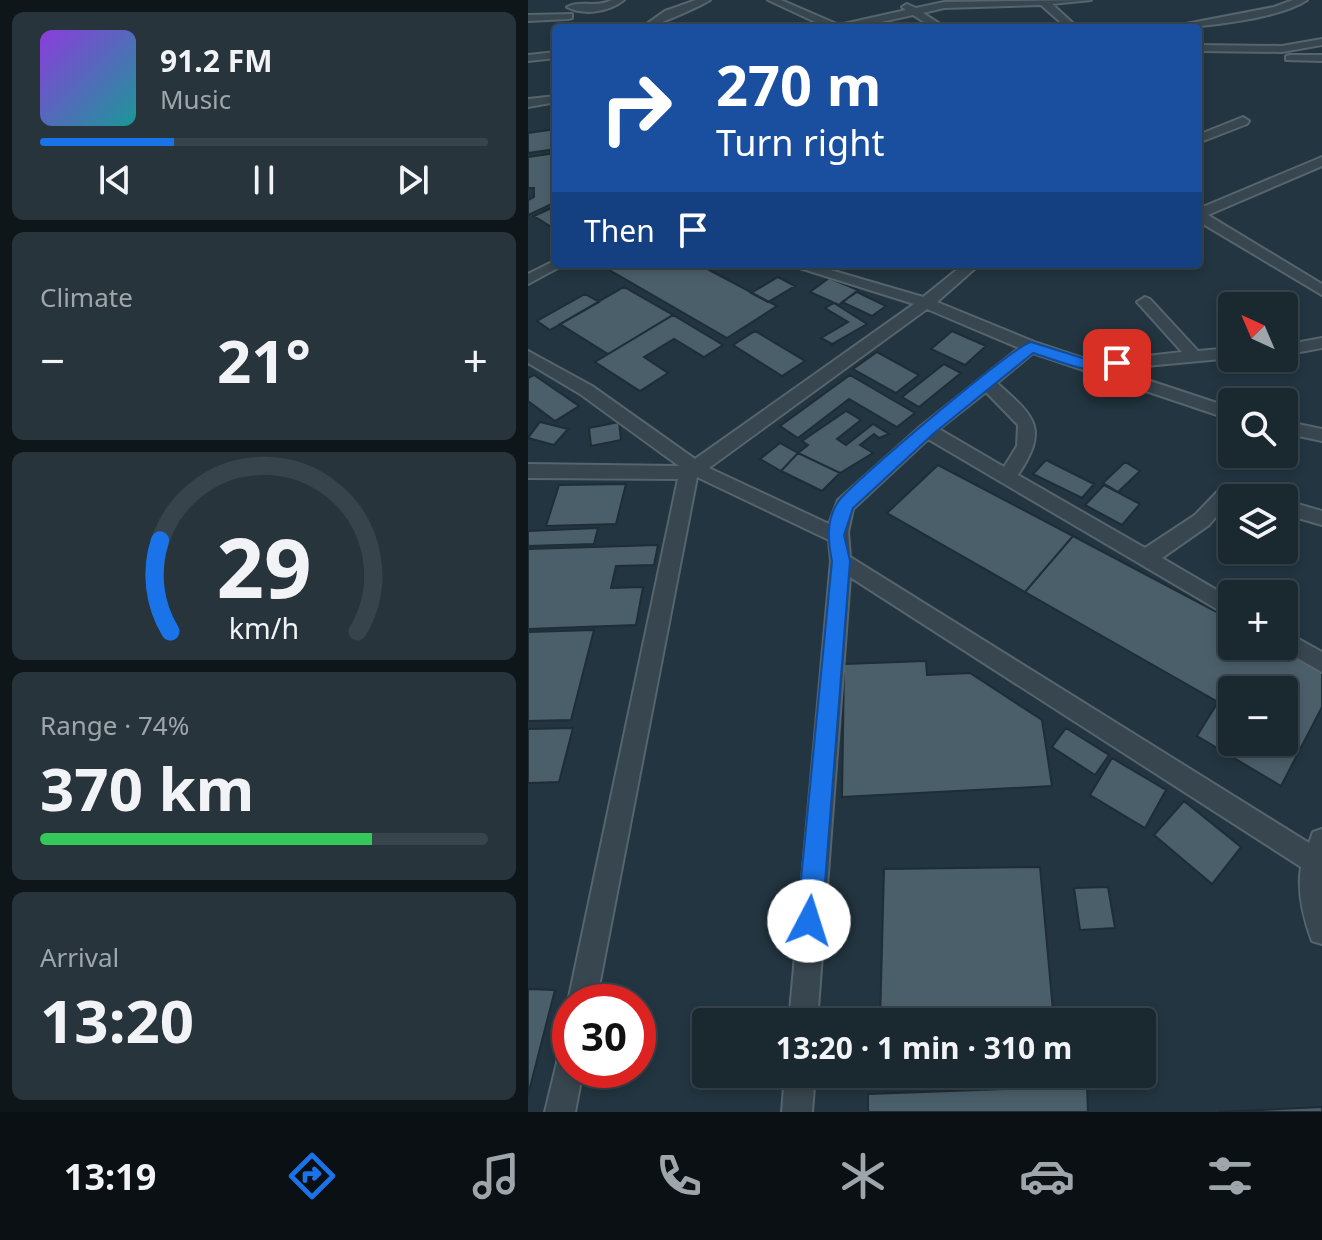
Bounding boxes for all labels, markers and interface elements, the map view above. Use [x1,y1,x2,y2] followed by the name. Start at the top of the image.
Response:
[160,40,272,81] text: 91.2 FM
[716,46,881,122] text: 270 m
[584,56,688,160] icon: right
[160,81,231,117] text: Music
[716,118,884,167] text: Turn right
[93,158,137,202] icon: previous
[242,158,286,202] icon: pause
[391,158,435,202] icon: next
[671,208,715,252] icon: arrive
[584,210,655,251] text: Then
[40,279,133,315] text: Climate
[1218,292,1298,372] north arrow
[1218,292,1298,756] map controls
[217,319,311,401] text: 21°
[1083,329,1151,397] pin
[40,330,65,390] text: −
[463,330,488,390] text: +
[1095,341,1139,385] icon: arrive
[1218,388,1298,468] button: search
[1218,484,1298,564] button: layers
[216,509,312,622] text: 29
[1218,580,1298,660] button: +
[229,608,299,647] text: km/h
[1218,676,1298,756] button: −
[40,707,189,743] text: Range · 74%
[40,747,254,829] text: 370 km
[767,879,851,963] position arrow
[40,939,119,975] text: Arrival
[40,979,194,1061] text: 13:20
[552,984,656,1088] speed limit sign: 30
[776,1027,1072,1068] text: 13:20 · 1 min · 310 m
[284,1148,340,1204] icon: directions
[468,1148,524,1204] icon: music
[651,1148,707,1204] icon: phone
[835,1148,891,1204] icon: climate
[1019,1148,1075,1204] icon: car
[1202,1148,1258,1204] icon: filters
[64,1152,156,1201] text: 13:19

